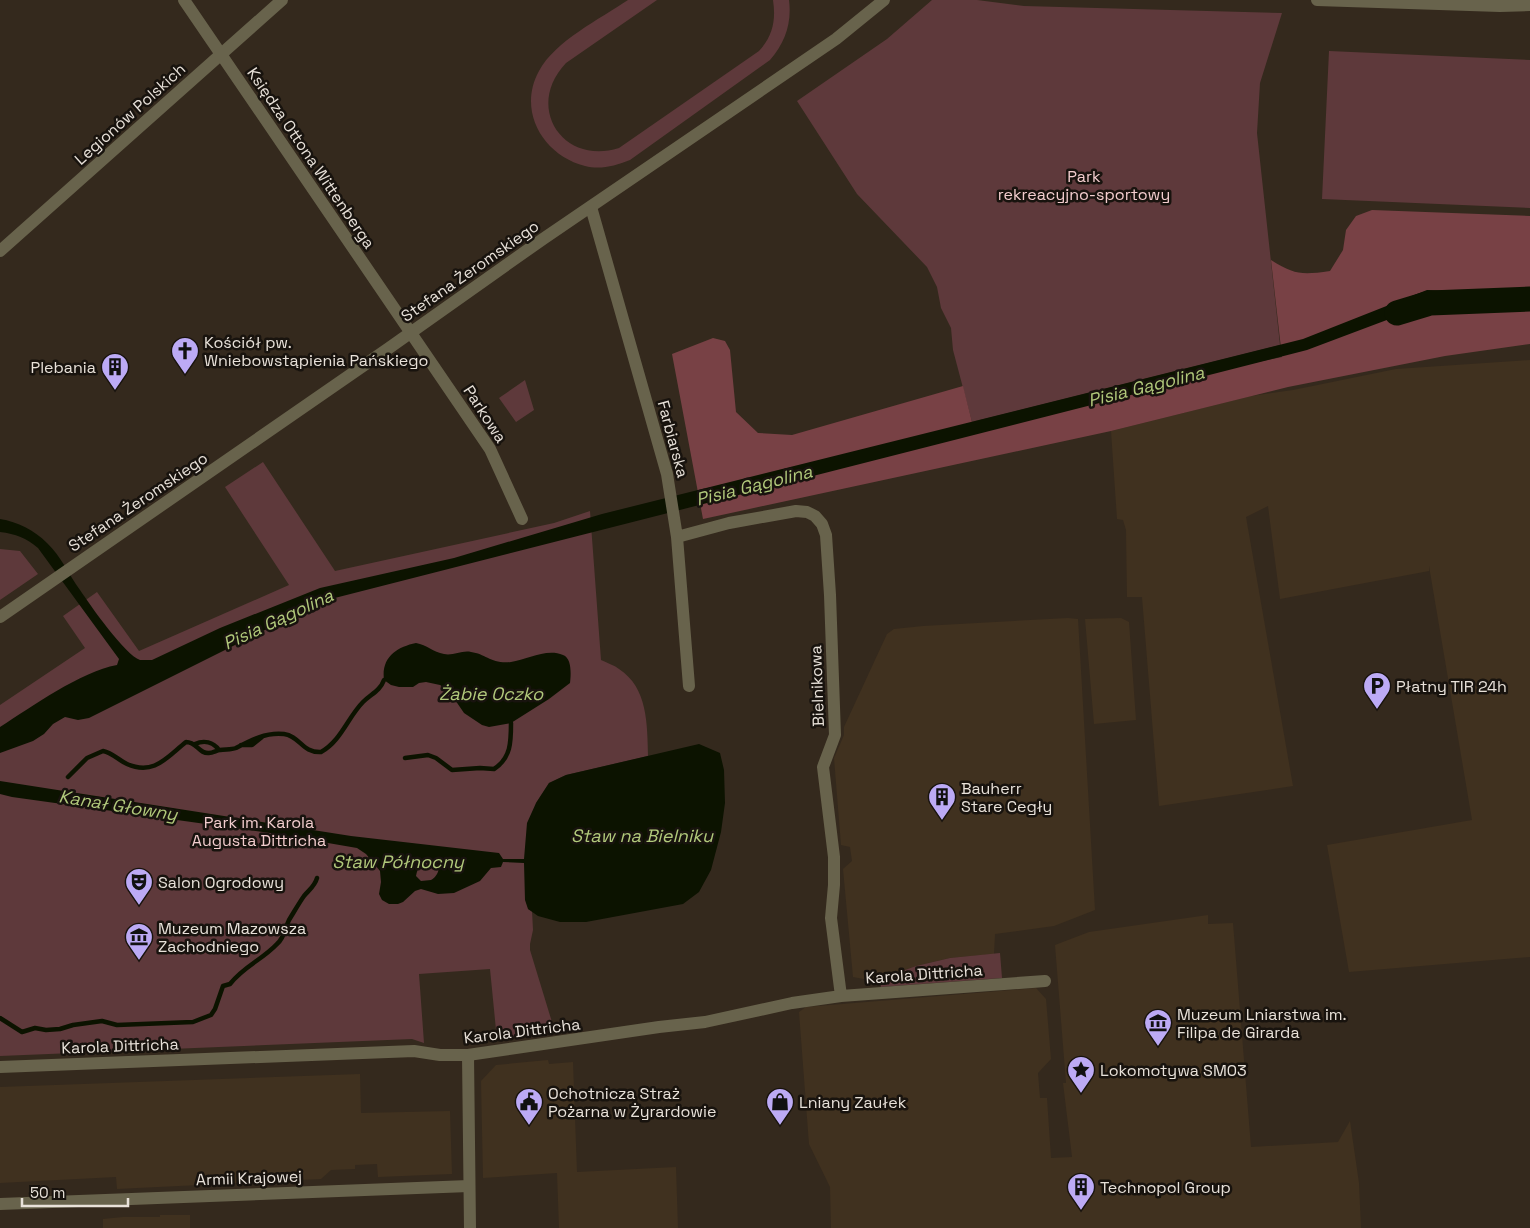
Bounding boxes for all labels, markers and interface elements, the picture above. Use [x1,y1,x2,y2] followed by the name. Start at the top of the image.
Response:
[70,59,190,169] street label: Legionów Polskich
[242,63,380,253] street label: Księdza Ottona Wittenberga
[998,166,1170,205] park label: Park rekreacyjno-sportowy
[397,215,543,327] street label: Stefana Żeromskiego
[204,332,428,371] place label: Kościół pw. Wniebowstąpienia Pańskiego
[170,336,200,375] church icon: Kościół pw. Wniebowstąpienia Pańskiego
[100,352,130,391] building icon: Plebania
[31,357,96,378] place label: Plebania
[1085,360,1207,412] water label: Pisia Gągolina
[459,381,511,447] street label: Parkowa
[653,398,693,480] street label: Farbiarska
[64,448,212,556] street label: Stefana Żeromskiego
[693,459,815,511] water label: Pisia Gągolina
[219,583,337,655] water label: Pisia Gągolina
[805,645,829,727] street label: Bielnikowa
[1362,671,1392,710] parking icon: Płatny TIR 24h
[1396,676,1507,697] place label: Płatny TIR 24h
[439,682,544,705] water label: Żabie Oczko
[961,778,1052,817] place label: Bauherr Stare Cegły
[927,782,957,821] building icon: Bauherr Stare Cegły
[57,784,180,826] water label: Kanał Głowny
[192,812,326,851] park label: Park im. Karola Augusta Dittricha
[571,824,714,847] water label: Staw na Bielniku
[332,850,465,873] water label: Staw Północny
[124,867,154,906] theatre icon: Salon Ogrodowy
[158,872,284,893] place label: Salon Ogrodowy
[158,918,306,957] place label: Muzeum Mazowsza Zachodniego
[124,922,154,961] museum icon: Muzeum Mazowsza Zachodniego
[865,959,983,989] street label: Karola Dittricha
[1177,1004,1347,1043] place label: Muzeum Lniarstwa im. Filipa de Girarda
[1143,1008,1173,1047] museum icon: Muzeum Lniarstwa im. Filipa de Girarda
[462,1013,582,1049] street label: Karola Dittricha
[61,1033,179,1059] street label: Karola Dittricha
[1066,1055,1096,1094] place icon: Lokomotywa SM03
[1100,1060,1247,1081] place label: Lokomotywa SM03
[548,1083,716,1122] place label: Ochotnicza Straż Pożarna w Żyrardowie
[514,1087,544,1126] public building icon: Ochotnicza Straż Pożarna w Żyrardowie
[765,1087,795,1126] shop icon: Lniany Zaułek
[799,1092,907,1113] place label: Lniany Zaułek
[196,1166,302,1190] street label: Armii Krajowej
[1066,1172,1096,1211] building icon: Technopol Group
[22,1176,129,1208] scale bar
[1100,1177,1231,1198] place label: Technopol Group
[30,1183,65,1202] text: 50 m

